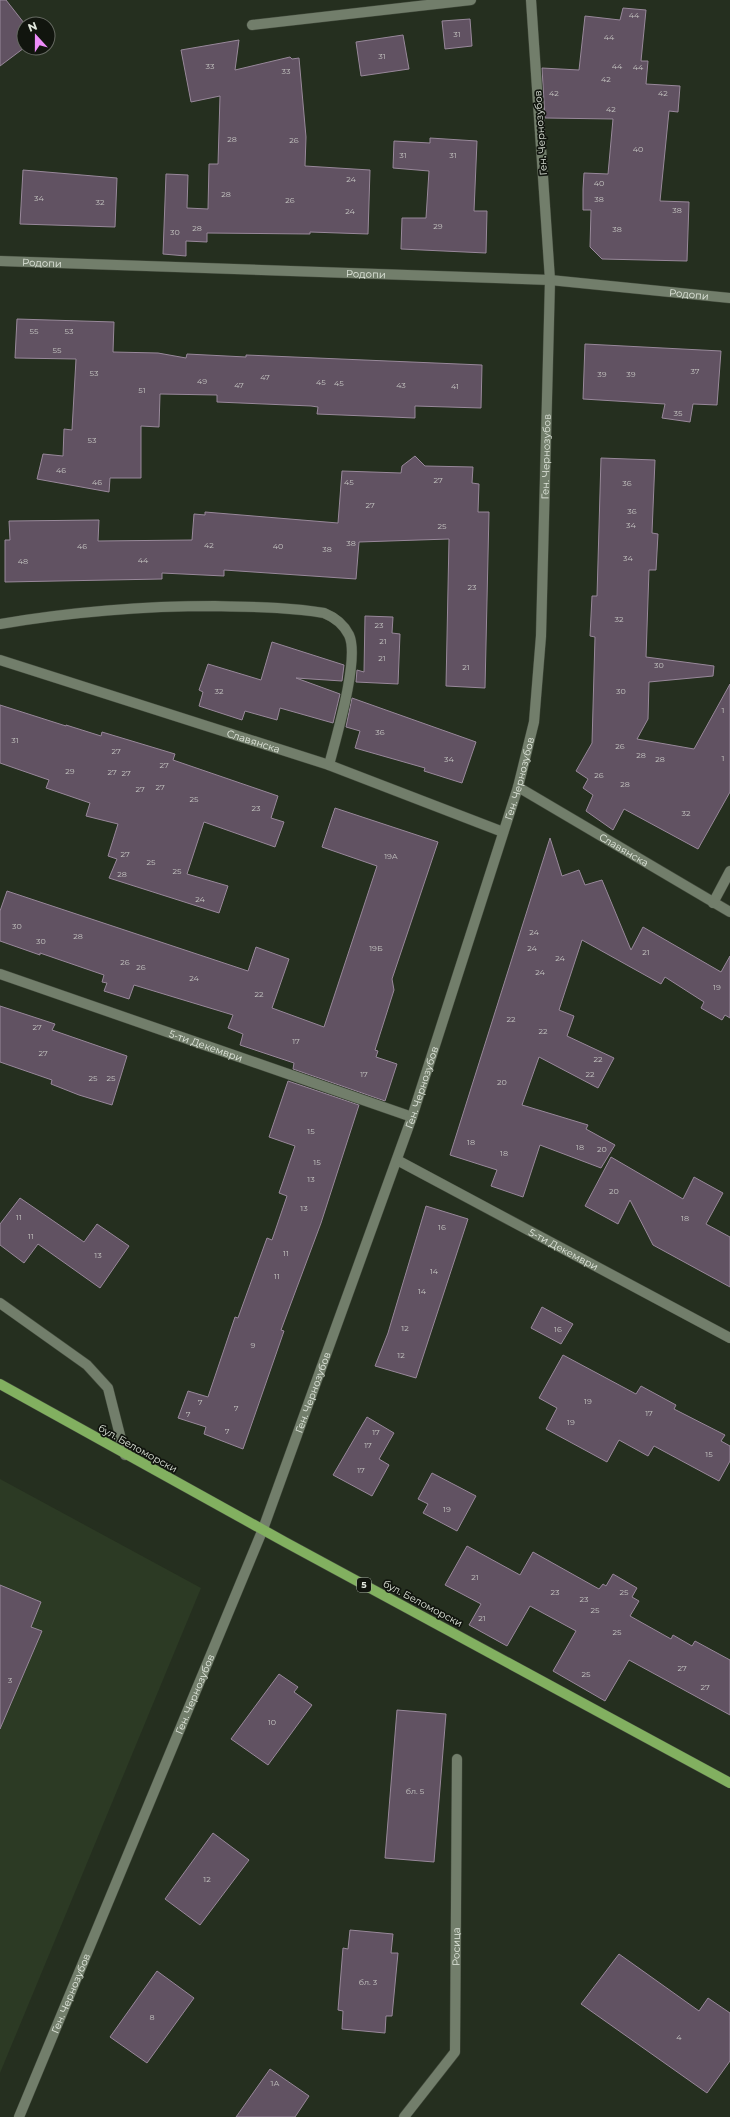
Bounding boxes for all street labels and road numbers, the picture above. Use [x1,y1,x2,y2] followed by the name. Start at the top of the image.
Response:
[531,90,550,176] street label: Ген. Чернозубов
[22,256,62,270] street label: Родопи
[346,267,386,281] street label: Родопи
[668,286,709,303] street label: Родопи
[538,414,554,500] street label: Ген. Чернозубов
[225,727,282,756] street label: Славянска
[502,736,537,822] street label: Ген. Чернозубов
[597,830,651,870] street label: Славянска
[167,1027,244,1065] street label: 5-ти Декември
[402,1045,441,1130] street label: Ген. Чернозубов
[526,1226,601,1273] street label: 5-ти Декември
[292,1350,334,1435] street label: Ген. Чернозубов
[96,1421,180,1476] street label: бул. Беломорски
[381,1577,465,1630] street label: бул. Беломорски
[357,1578,371,1592] road number: 5
[173,1652,217,1736] street label: Ген. Чернозубов
[450,1927,463,1966] street label: Росица
[48,1951,93,2035] street label: Ген. Чернозубов

